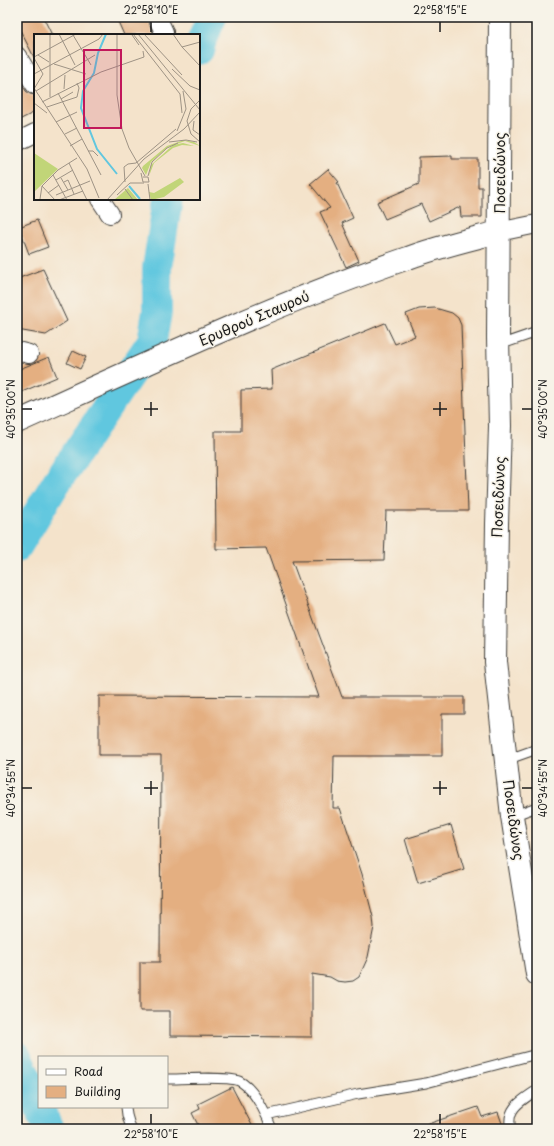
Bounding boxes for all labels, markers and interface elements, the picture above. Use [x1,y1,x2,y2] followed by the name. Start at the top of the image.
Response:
[124,2,178,17] text: 22°58'10"E
[413,2,467,17] text: 22°58'15"E
[34,34,200,200] inset map
[489,132,510,214] street label: Ποσειδώνος
[195,285,313,351] street label: Ερυθρού Σταυρού
[3,379,18,439] text: 40°35'00"N
[535,379,550,439] text: 40°35'00"N
[486,456,510,538] street label: Ποσειδώνος
[3,759,18,817] text: 40°34'55"N
[535,759,550,817] text: 40°34'55"N
[498,778,530,862] street label: Ποσειδώνος
[38,1056,168,1108] legend
[74,1062,103,1080] text: Road
[74,1082,121,1100] text: Building
[124,1126,178,1141] text: 22°58'10"E
[413,1126,467,1141] text: 22°58'15"E

